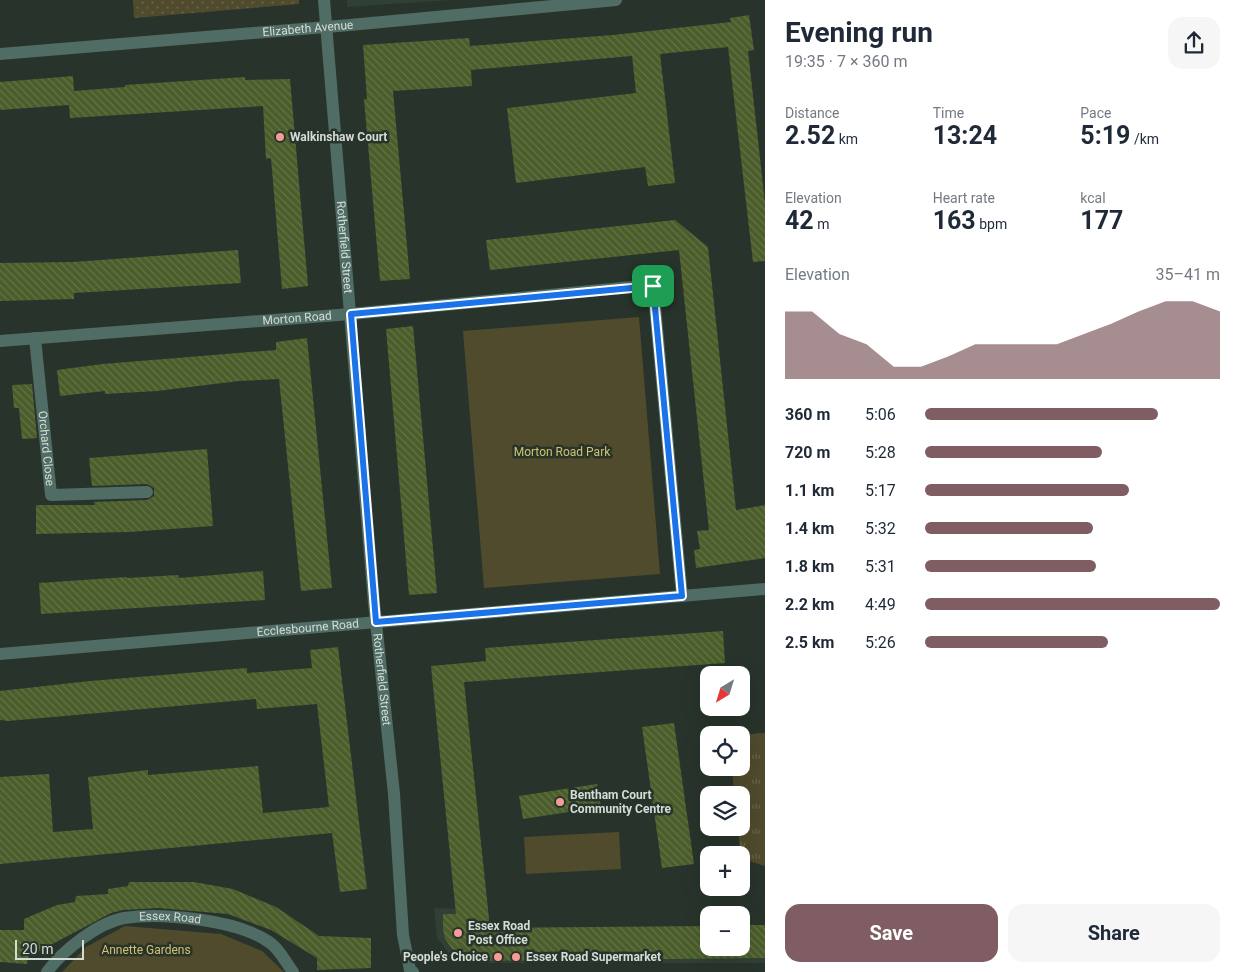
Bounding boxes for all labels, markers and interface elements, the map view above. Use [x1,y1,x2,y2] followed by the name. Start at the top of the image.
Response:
[785,16,933,49] text: Evening run
[1168,17,1220,69] button: share
[262,18,354,39] street label: Elizabeth Avenue
[785,52,907,71] text: 19:35 · 7 × 360 m
[785,105,840,121] text: Distance
[933,105,964,121] text: Time
[1080,105,1111,121] text: Pace
[785,121,835,150] text: 2.52
[933,121,997,150] text: 13:24
[1080,121,1130,150] text: 5:19
[290,130,387,144] place label: Walkinshaw Court
[274,131,286,143] marker: Walkinshaw Court
[835,131,858,147] text: km
[1130,131,1159,147] text: /km
[785,190,842,206] text: Elevation
[933,190,995,206] text: Heart rate
[1080,190,1106,206] text: kcal
[334,200,355,294] street label: Rotherfield Street
[785,206,814,235] text: 42
[933,206,976,235] text: 163
[1080,206,1123,235] text: 177
[814,216,829,232] text: m
[976,216,1007,232] text: bpm
[632,265,674,307] pin
[785,265,850,284] text: Elevation
[1156,265,1220,284] text: 35–41 m
[639,272,667,300] icon: arrive
[262,308,332,328] street label: Morton Road
[785,405,830,424] text: 360 m
[865,405,896,424] text: 5:06
[35,410,57,487] street label: Orchard Close
[785,443,830,462] text: 720 m
[865,443,896,462] text: 5:28
[514,445,611,459] park label: Morton Road Park
[785,481,834,500] text: 1.1 km
[865,481,896,500] text: 5:17
[785,519,834,538] text: 1.4 km
[865,519,896,538] text: 5:32
[785,557,834,576] text: 1.8 km
[865,557,896,576] text: 5:31
[785,595,834,614] text: 2.2 km
[865,595,896,614] text: 4:49
[256,617,360,639] street label: Ecclesbourne Road
[370,633,394,726] street label: Rotherfield Street
[785,633,834,652] text: 2.5 km
[865,633,896,652] text: 5:26
[700,666,750,716] north arrow
[700,666,750,956] map controls
[700,726,750,776] button: locate
[700,786,750,836] button: layers
[570,788,672,816] place label: Bentham Court Community Centre
[554,796,566,808] marker: Bentham Court Community Centre
[700,846,750,896] button: +
[785,904,998,962] button: Save
[1008,904,1220,962] button: Share
[700,906,750,956] button: −
[139,909,202,927] street label: Essex Road
[468,919,531,947] place label: Essex Road Post Office
[452,927,464,939] marker: Essex Road Post Office
[15,937,84,960] scale bar
[22,941,54,957] text: 20 m
[101,943,191,957] park label: Annette Gardens
[403,950,489,964] place label: People's Choice
[526,950,661,964] place label: Essex Road Supermarket
[492,951,504,963] marker: People's Choice
[510,951,522,963] marker: Essex Road Supermarket

